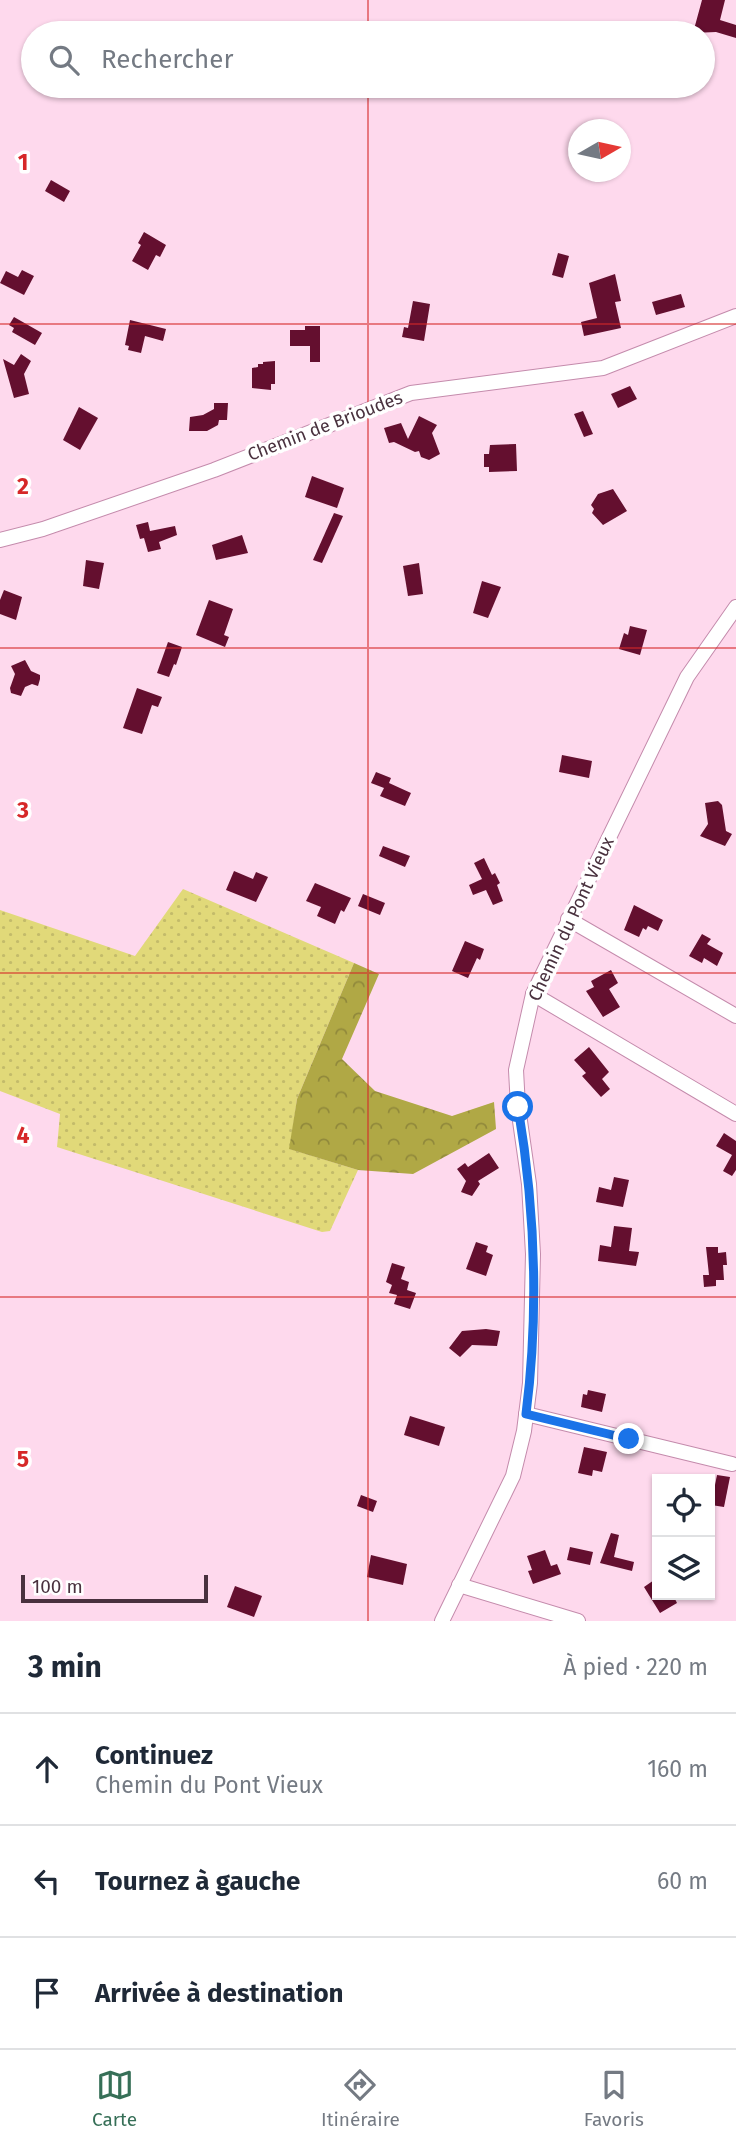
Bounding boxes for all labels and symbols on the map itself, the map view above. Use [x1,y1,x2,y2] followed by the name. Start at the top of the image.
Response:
[568,119,631,182] north arrow
[18,148,28,176] text: 1
[244,386,406,466] street label: Chemin de Brioudes
[17,472,29,500] text: 2
[16,796,29,824] text: 3
[523,833,619,1005] street label: Chemin du Pont Vieux
[502,1091,533,1122] route start
[17,1121,30,1149] text: 4
[613,1423,644,1454] route end
[17,1445,29,1473] text: 5
[21,1572,208,1604] scale bar

